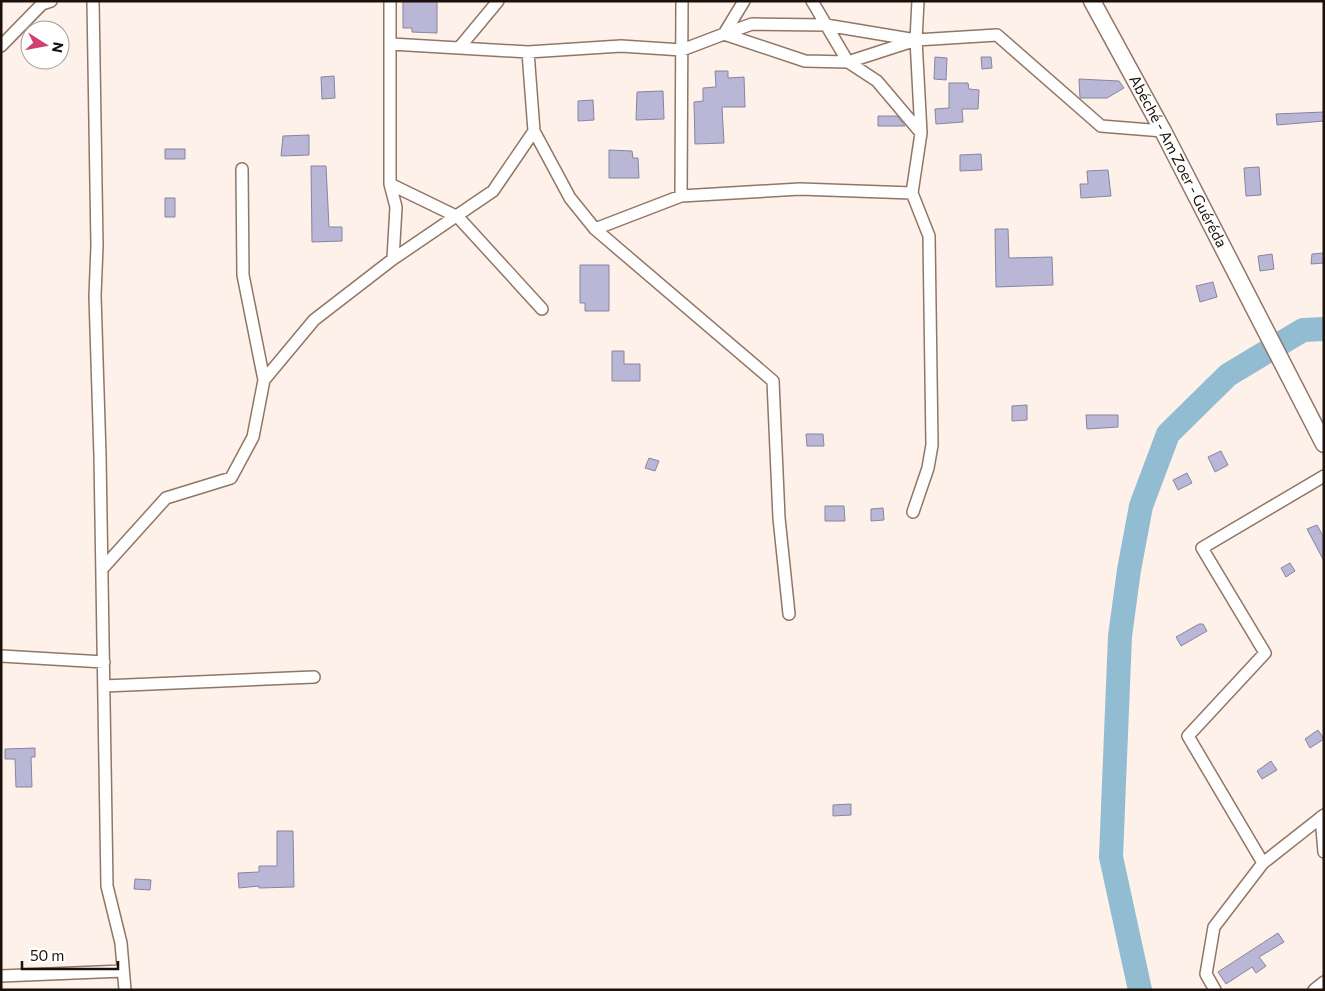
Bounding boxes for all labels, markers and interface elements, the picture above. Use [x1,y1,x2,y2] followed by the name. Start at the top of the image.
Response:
[20,20,70,70] north arrow
[49,41,68,54] text: N
[1126,72,1231,250] street label: Abéché - Am Zoer - Guéréda
[22,938,119,970] scale bar
[30,946,64,964] text: 50 m

